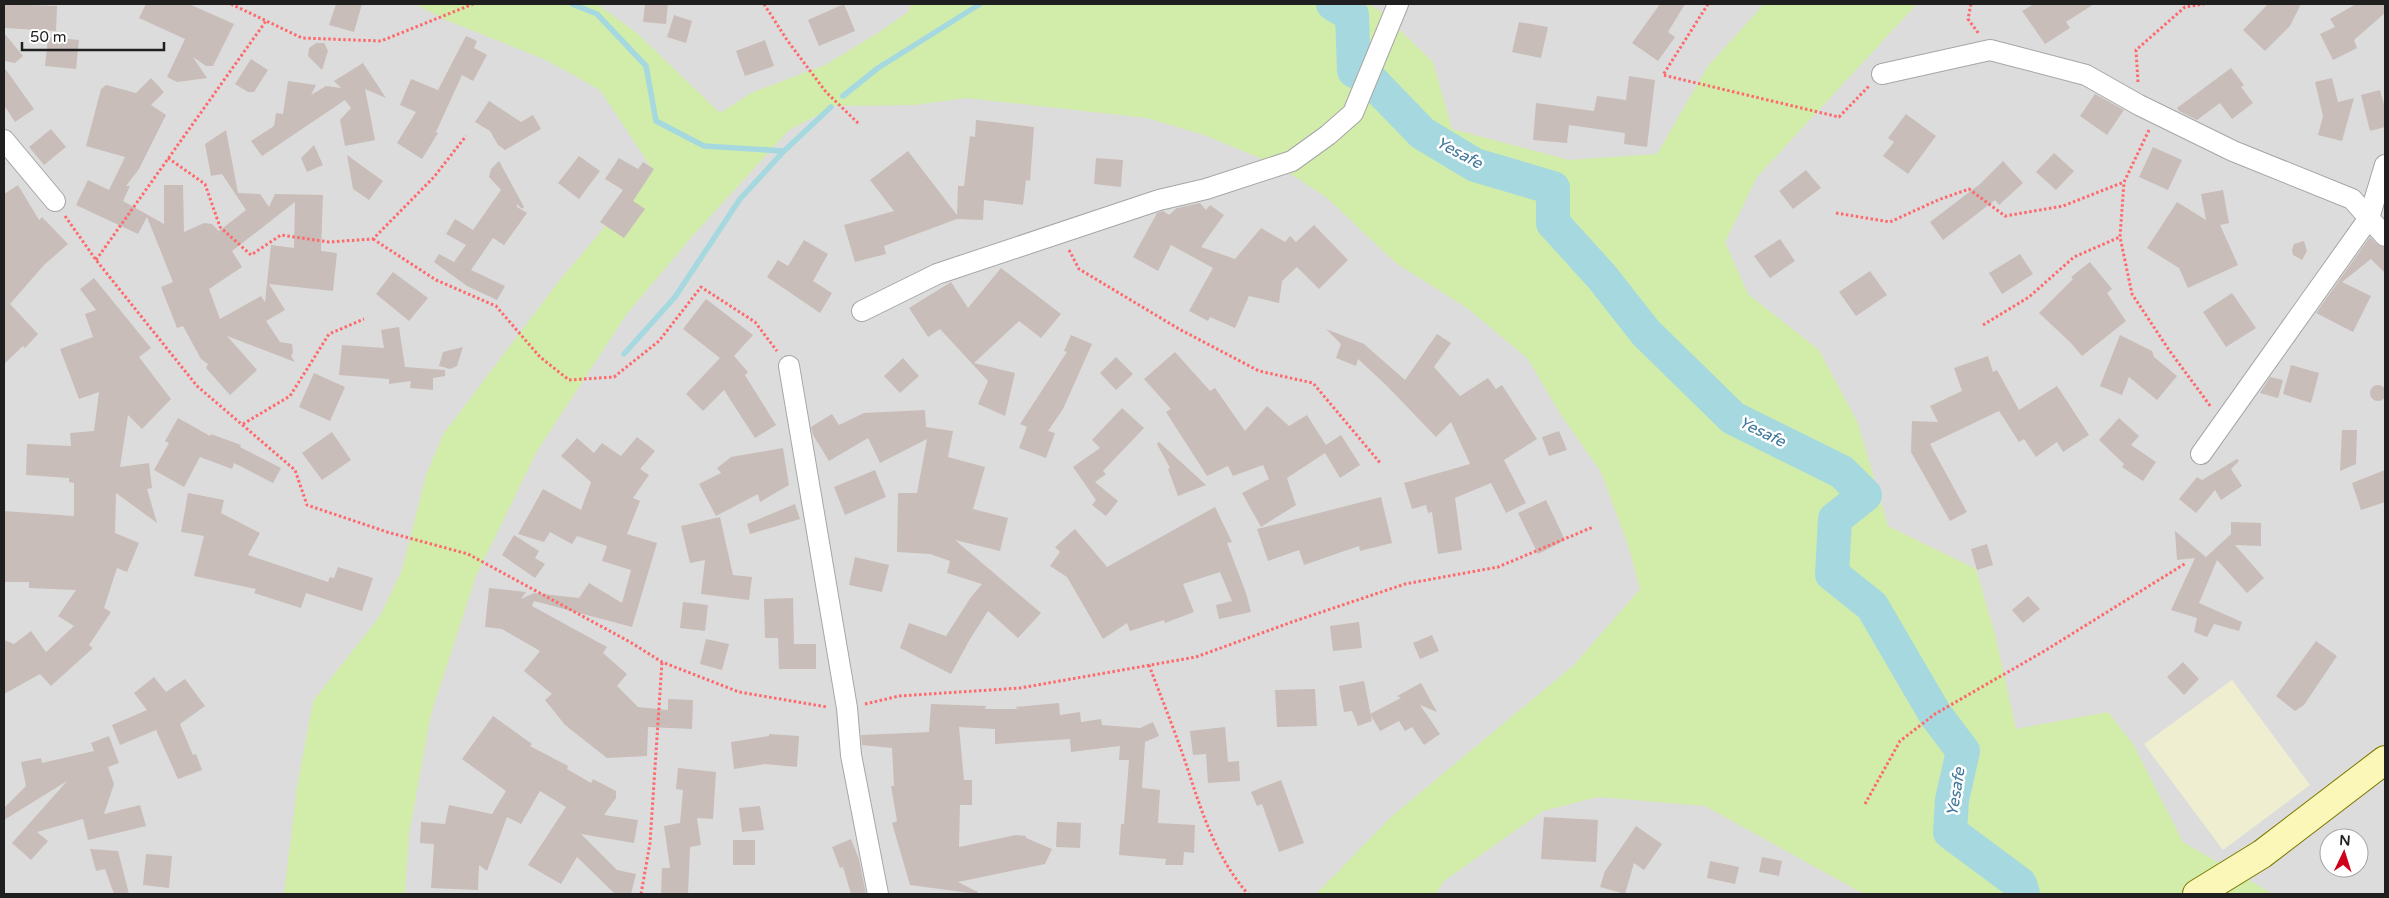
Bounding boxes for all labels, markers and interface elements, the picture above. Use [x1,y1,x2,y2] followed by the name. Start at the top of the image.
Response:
[22,20,165,52] scale bar
[30,28,67,46] text: 50 m
[1433,133,1486,174] water label: Yesafe
[1735,412,1789,452] water label: Yesafe
[1942,765,1970,818] water label: Yesafe
[2319,828,2369,878] north arrow
[2339,832,2351,849] text: N

